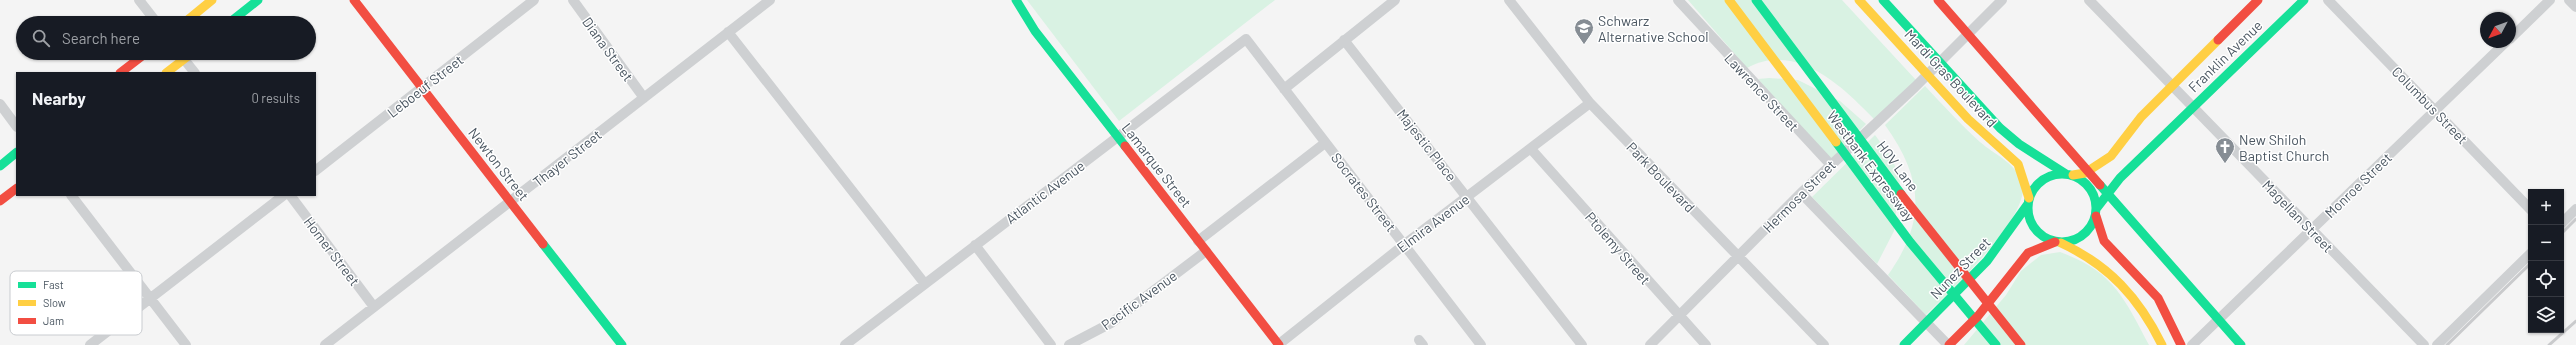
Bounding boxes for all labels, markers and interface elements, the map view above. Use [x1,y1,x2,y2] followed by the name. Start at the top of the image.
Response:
[1598,12,1709,45] place label: Schwarz Alternative School
[2480,12,2516,48] north arrow
[579,14,637,84] street label: Diana Street
[16,16,316,60] search box
[2184,16,2266,96] street label: Franklin Avenue
[1573,17,1595,45] school or university icon: Schwarz Alternative School
[1901,26,2001,130] street label: Mardi Gras Boulevard
[30,27,52,49] icon: search
[62,29,140,47] text: Search here
[1721,49,1803,135] street label: Lawrence Street
[384,51,466,121] street label: Leboeuf Street
[2389,63,2471,147] street label: Columbus Street
[32,88,86,108] text: Nearby
[251,90,300,106] text: 0 results
[1394,106,1460,184] street label: Majestic Place
[1824,107,1919,225] street label: Westbank Expressway
[1119,119,1195,211] street label: Lamarque Street
[465,124,533,204] street label: Newton Street
[529,126,605,190] street label: Thayer Street
[2239,131,2329,164] place label: New Shiloh Baptist Church
[2214,136,2236,164] church icon: New Shiloh Baptist Church
[1874,137,1922,195] street label: HOV Lane
[1623,138,1699,216] street label: Park Boulevard
[1328,149,1400,235] street label: Socrates Street
[2321,149,2395,221] street label: Monroe Street
[1759,156,1839,236] street label: Hermosa Street
[1002,157,1088,227] street label: Atlantic Avenue
[2259,176,2337,256] street label: Magellan Street
[2528,189,2564,333] map controls
[2528,189,2564,225] button: +
[1393,190,1473,256] street label: Elmira Avenue
[1582,208,1654,288] street label: Ptolemy Street
[301,213,363,289] street label: Homer Street
[2528,225,2564,261] button: −
[1926,234,1994,302] street label: Nunez Street
[2528,261,2564,297] button: locate
[1098,267,1180,333] street label: Pacific Avenue
[10,271,142,335] legend
[43,278,64,291] text: Fast
[43,296,66,309] text: Slow
[2528,297,2564,333] button: layers
[43,314,64,327] text: Jam

